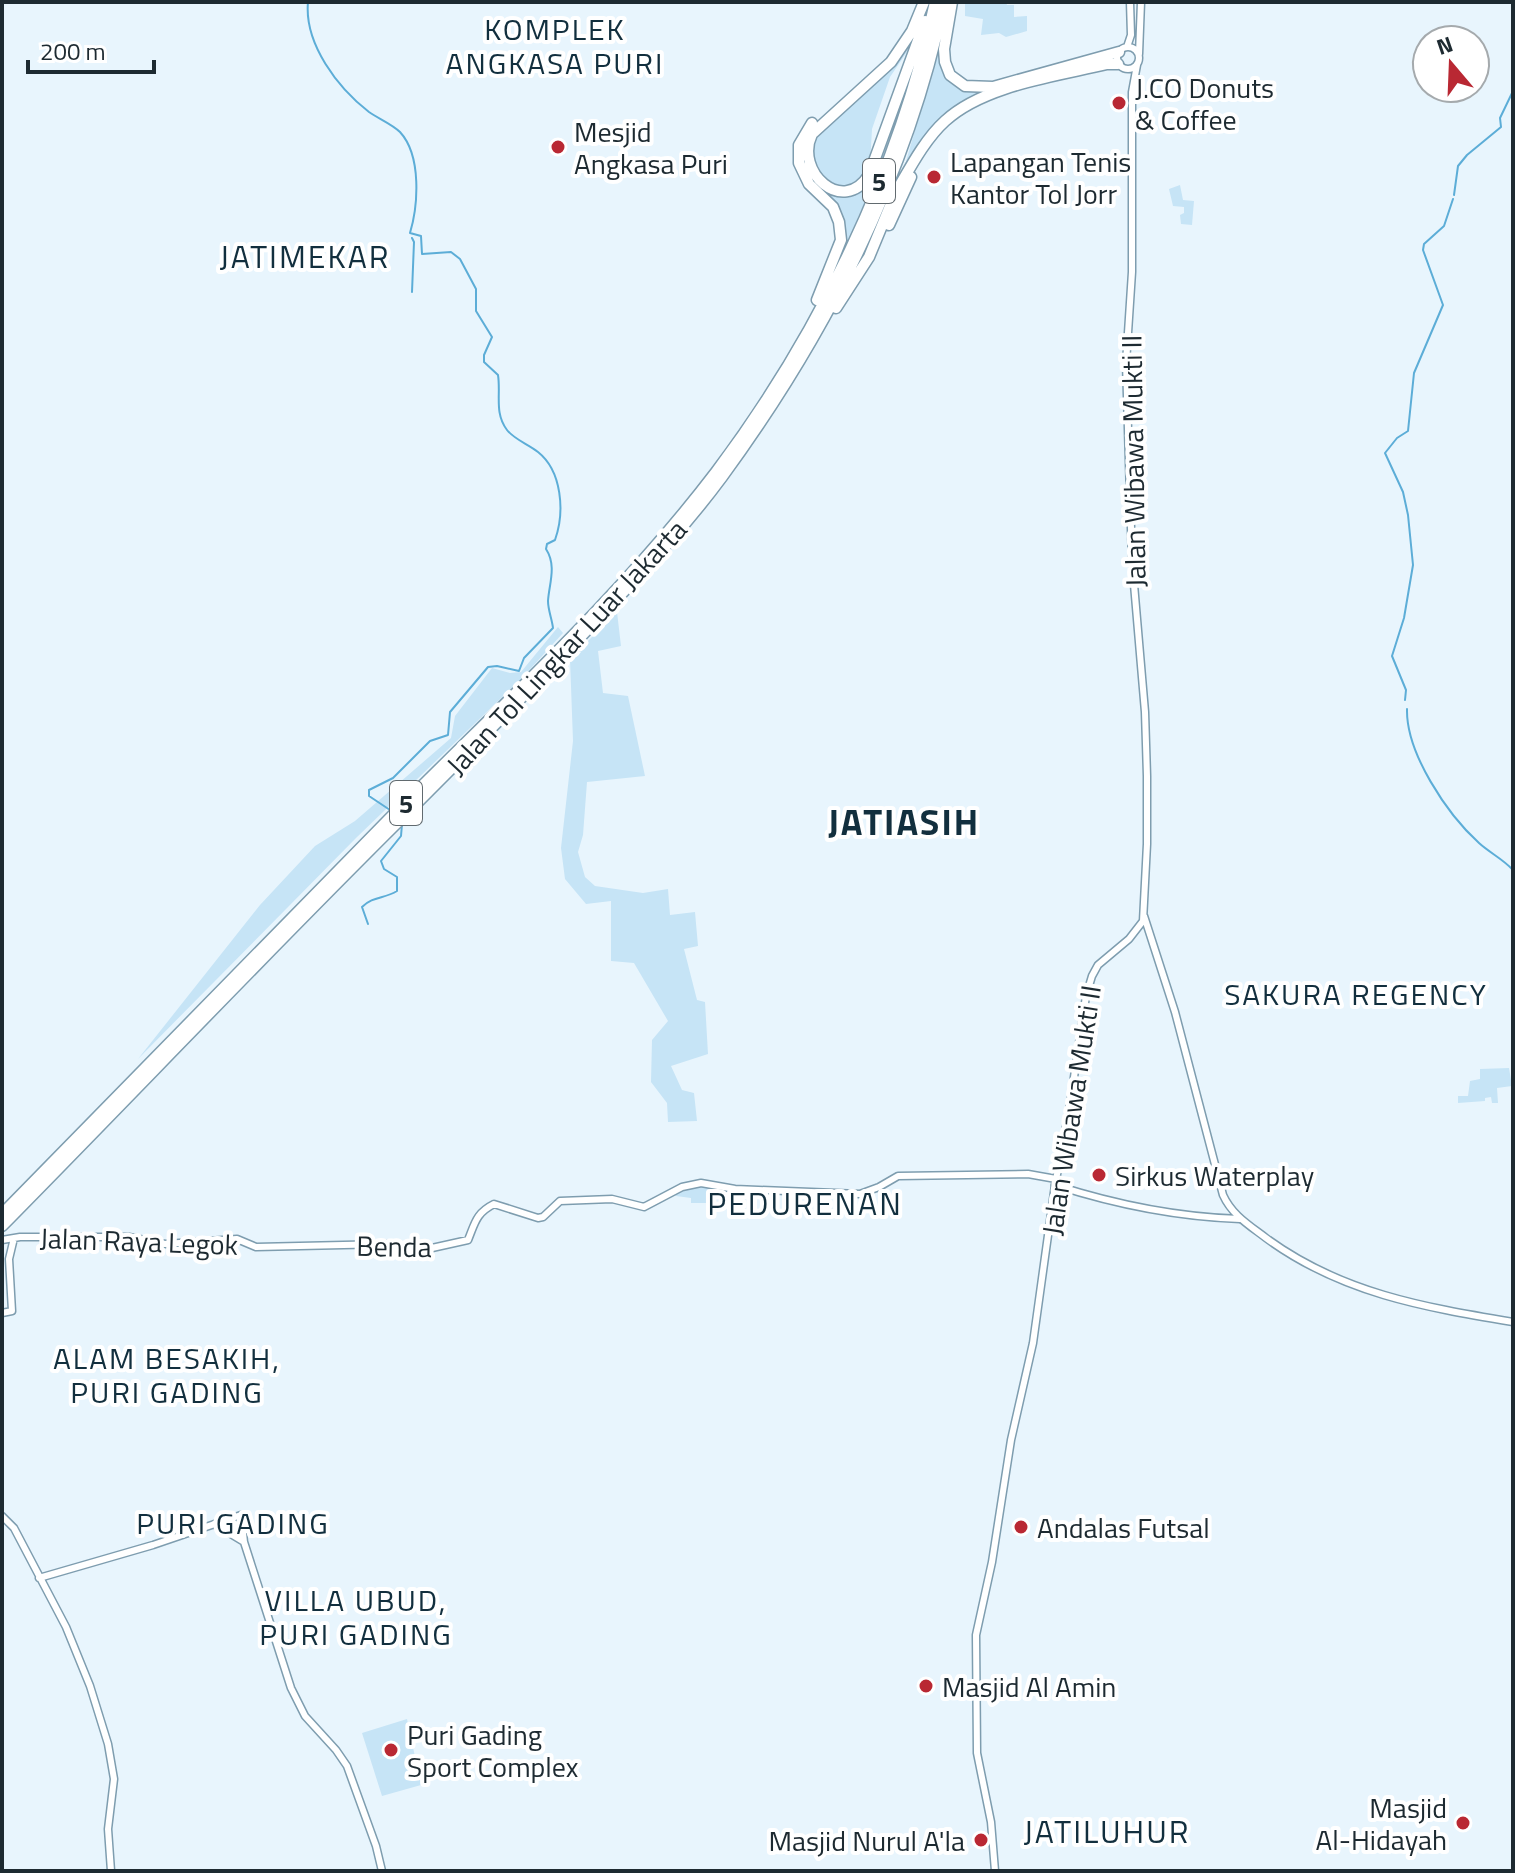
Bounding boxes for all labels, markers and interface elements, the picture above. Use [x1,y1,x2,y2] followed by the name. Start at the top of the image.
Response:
[446,6,664,86] district label: KOMPLEK ANGKASA PURI
[28,24,154,74] scale bar
[1411,24,1491,104] north arrow
[1432,27,1457,64] text: N
[40,33,106,69] text: 200 m
[1135,66,1274,141] place label: J.CO Donuts & Coffee
[1110,94,1128,112] marker: J.CO Donuts & Coffee
[574,110,728,185] place label: Mesjid Angkasa Puri
[549,138,567,156] marker: Mesjid Angkasa Puri
[950,140,1131,215] place label: Lapangan Tenis Kantor Tol Jorr
[863,159,895,203] road number: 5
[925,168,943,186] marker: Lapangan Tenis Kantor Tol Jorr
[219,232,391,280] district label: JATIMEKAR
[1109,334,1157,588] street label: Jalan Wibawa Mukti II
[435,509,697,785] street label: Jalan Tol Lingkar Luar Jakarta
[390,781,422,825] road number: 5
[828,794,980,849] district label: JATIASIH
[1224,971,1488,1017] district label: SAKURA REGENCY
[1030,982,1112,1238] street label: Jalan Wibawa Mukti II
[1115,1154,1314,1197] place label: Sirkus Waterplay
[1090,1166,1108,1184] marker: Sirkus Waterplay
[707,1179,903,1227] district label: PEDURENAN
[39,1216,239,1266] street label: Jalan Raya Legok
[356,1224,432,1268] street label: Benda
[53,1335,281,1415] district label: ALAM BESAKIH, PURI GADING
[136,1500,330,1546] district label: PURI GADING
[1037,1506,1210,1549] place label: Andalas Futsal
[1012,1518,1030,1536] marker: Andalas Futsal
[259,1577,453,1657] district label: VILLA UBUD, PURI GADING
[942,1665,1116,1708] place label: Masjid Al Amin
[917,1677,935,1695] marker: Masjid Al Amin
[407,1713,579,1788] place label: Puri Gading Sport Complex
[382,1741,400,1759] marker: Puri Gading Sport Complex
[1316,1786,1447,1861] place label: Masjid Al-Hidayah
[1024,1807,1190,1855] district label: JATILUHUR
[1454,1814,1472,1832] marker: Masjid Al-Hidayah
[768,1819,965,1862] place label: Masjid Nurul A'la
[972,1831,990,1849] marker: Masjid Nurul A'la

